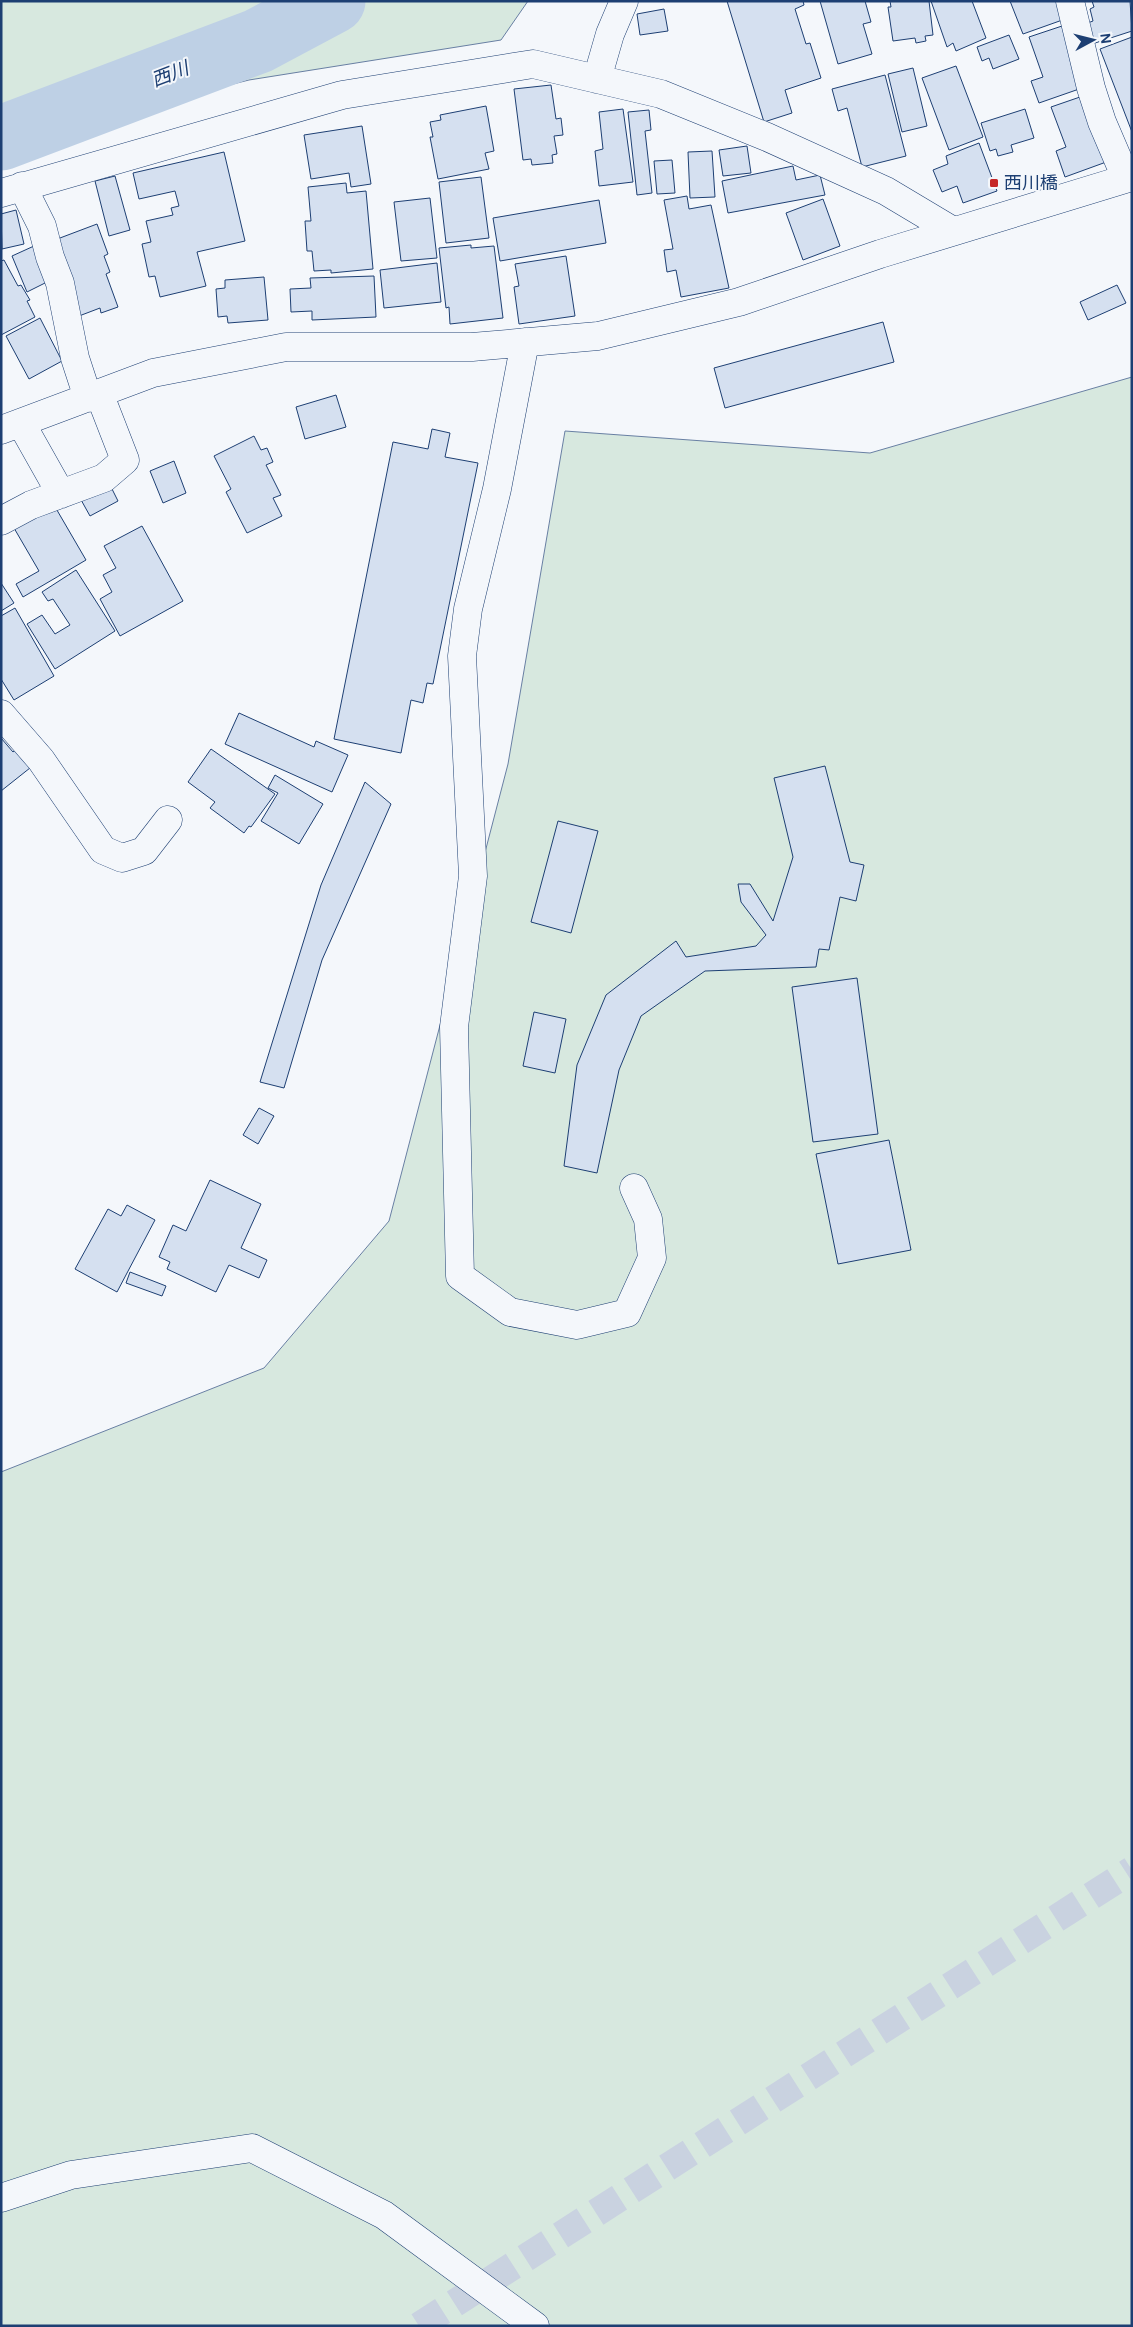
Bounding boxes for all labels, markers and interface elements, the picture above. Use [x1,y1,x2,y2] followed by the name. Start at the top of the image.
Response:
[1068,15,1118,65] north arrow
[1096,32,1115,45] text: N
[148,55,194,92] water label: 西川
[1004,171,1058,195] place label: 西川橋
[988,177,1000,189] marker: 西川橋

